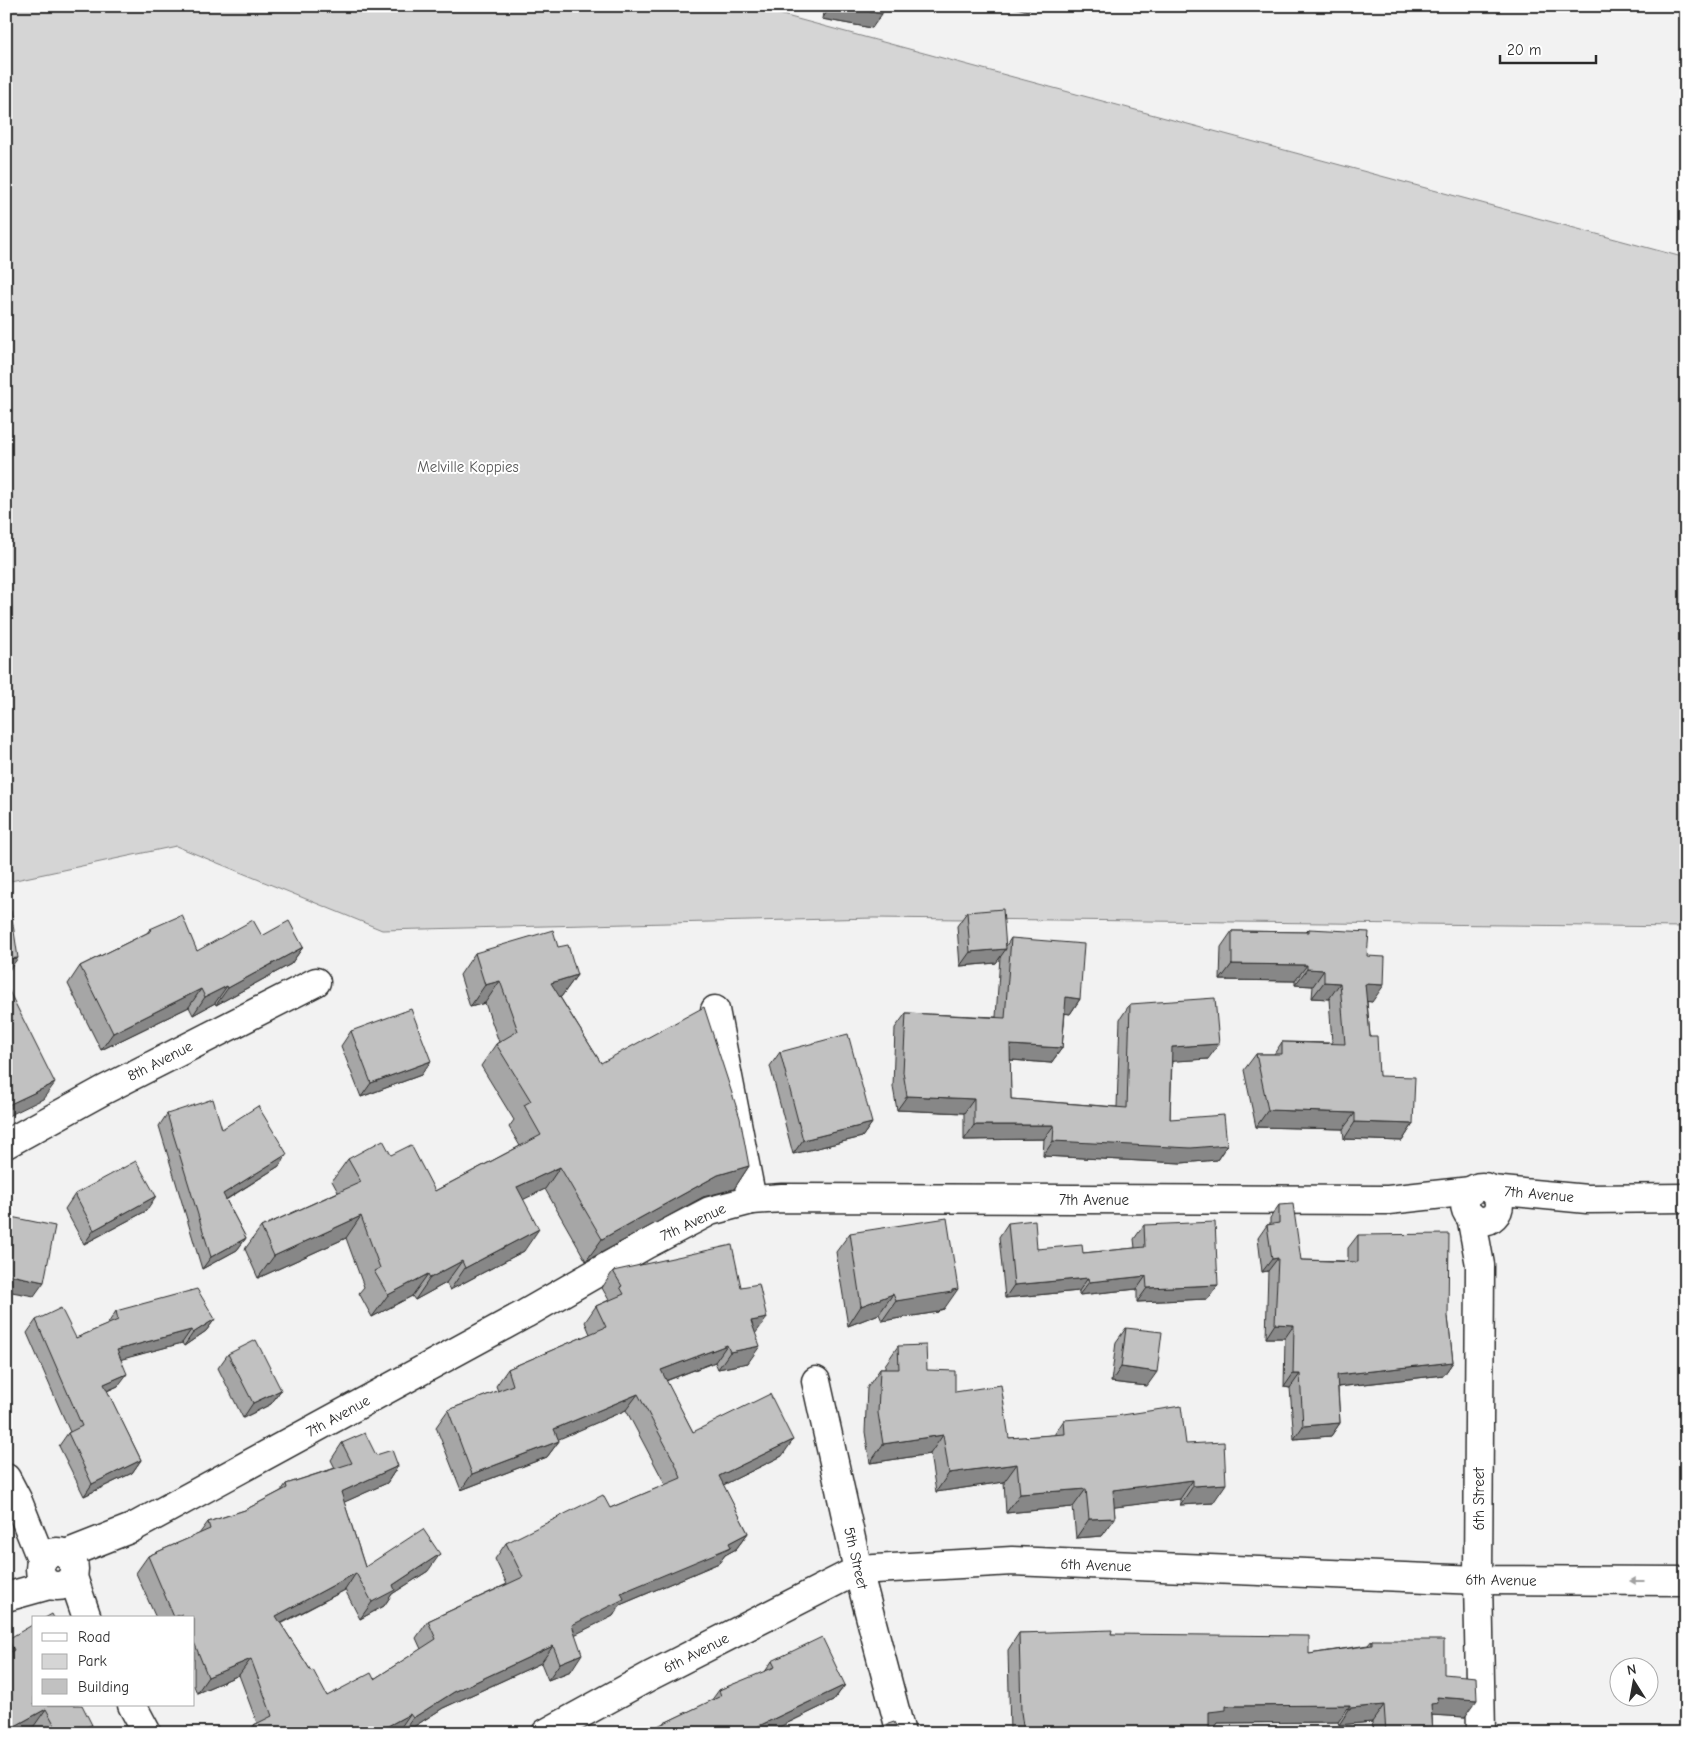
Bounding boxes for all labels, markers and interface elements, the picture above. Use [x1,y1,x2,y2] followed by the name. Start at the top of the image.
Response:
[1500,32,1596,64] scale bar
[1507,41,1541,59] text: 20 m
[417,458,519,476] park label: Melville Koppies
[124,1037,196,1085] street label: 8th Avenue
[1503,1182,1575,1206] street label: 7th Avenue
[1059,1191,1130,1209] street label: 7th Avenue
[657,1199,729,1245] street label: 7th Avenue
[303,1391,373,1441] street label: 7th Avenue
[1470,1467,1488,1531] street label: 6th Street
[840,1525,872,1591] street label: 5th Street
[1060,1555,1132,1575] street label: 6th Avenue
[1465,1570,1537,1590] street label: 6th Avenue
[1629,1577,1645,1585] one-way arrow
[32,1616,195,1706] legend
[78,1628,110,1646] text: Road
[660,1629,732,1677] street label: 6th Avenue
[78,1652,107,1670] text: Park
[1610,1656,1660,1706] north arrow
[1626,1661,1638,1679] text: N
[78,1678,129,1696] text: Building

